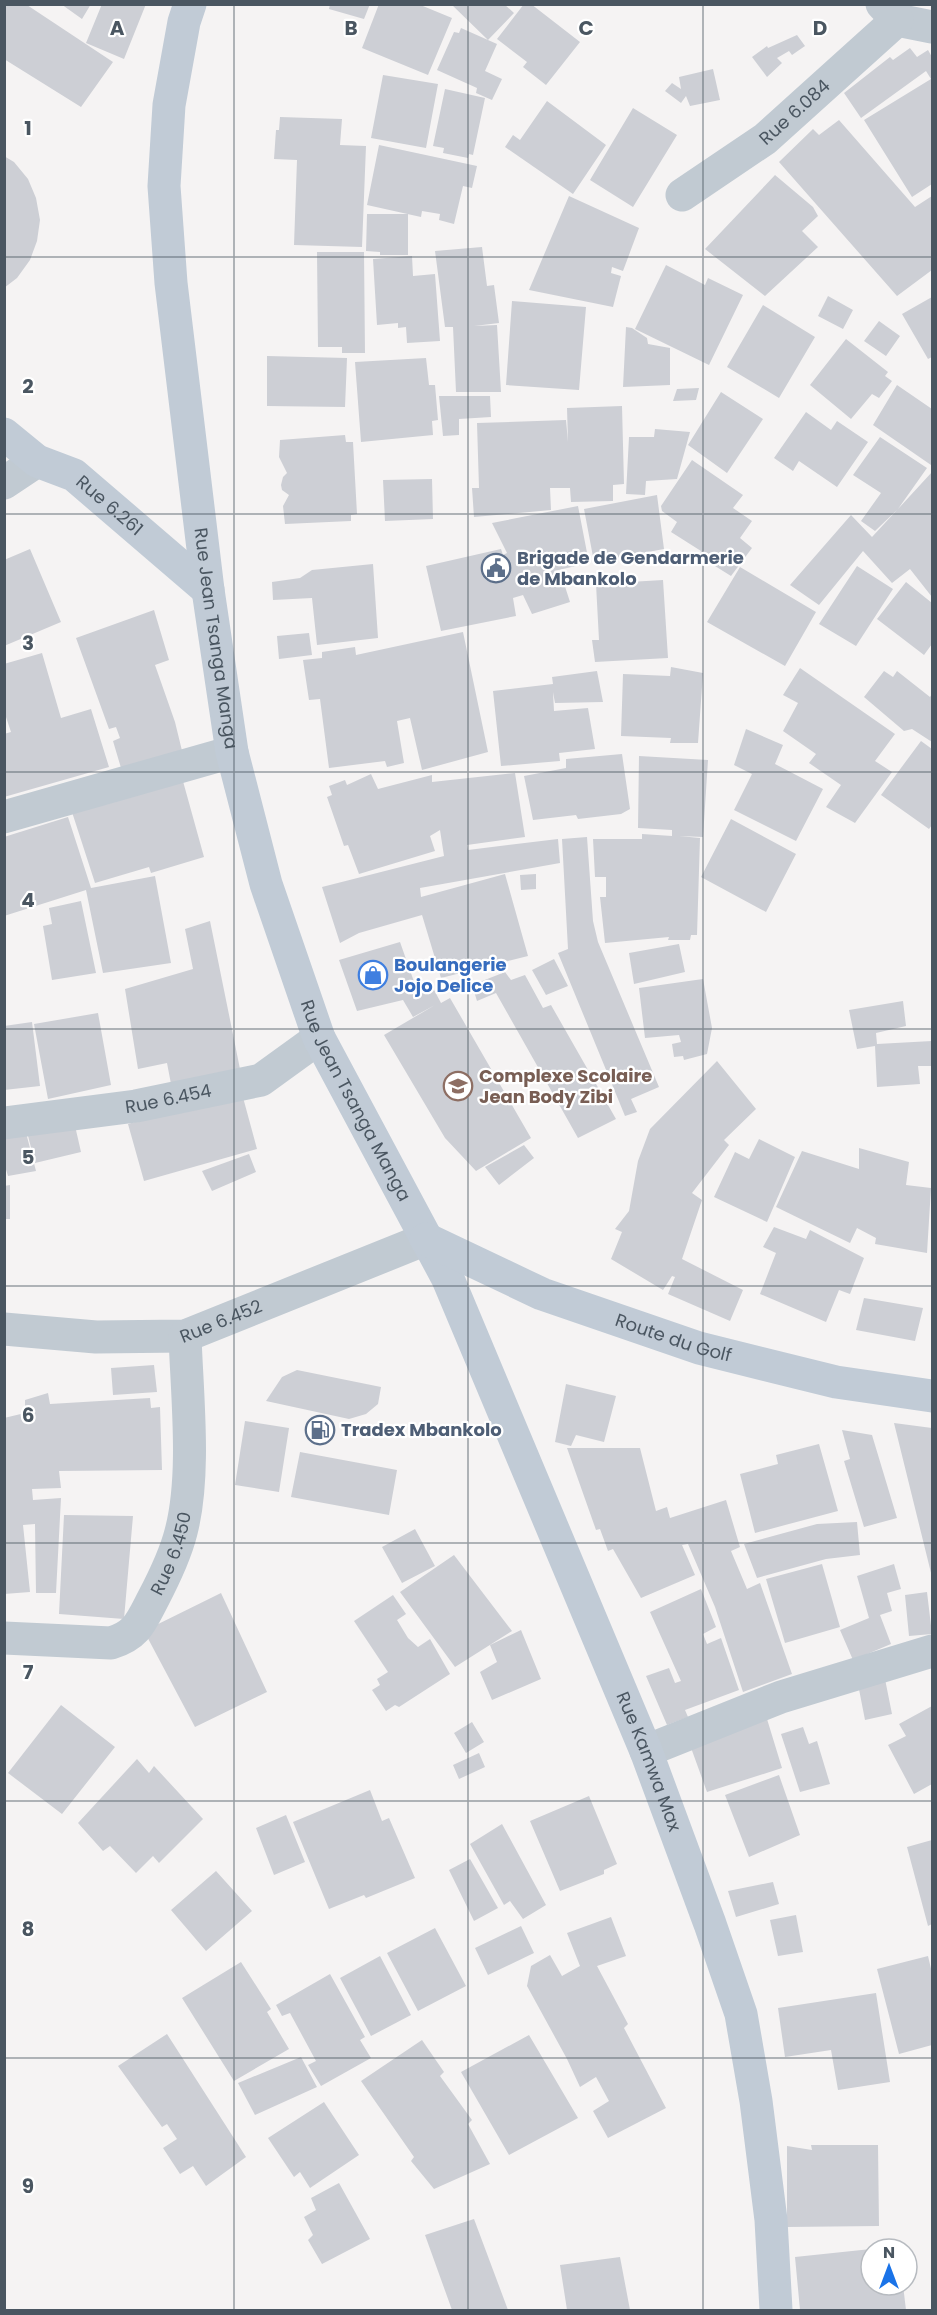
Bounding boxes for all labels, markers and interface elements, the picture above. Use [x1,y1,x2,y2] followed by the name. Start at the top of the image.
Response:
[110,14,125,42] text: A
[344,14,358,42] text: B
[578,14,594,42] text: C
[813,14,827,42] text: D
[753,73,835,151] street label: Rue 6.084
[24,114,32,142] text: 1
[22,372,34,400] text: 2
[71,469,149,541] street label: Rue 6.261
[189,526,244,751] street label: Rue Jean Tsanga Manga
[517,545,744,591] place label: Brigade de Gendarmerie de Mbankolo
[480,552,512,584] public building icon: Brigade de Gendarmerie de Mbankolo
[22,629,34,657] text: 3
[21,886,35,914] text: 4
[394,952,507,998] place label: Boulangerie Jojo Delice
[357,959,389,991] shop icon: Boulangerie Jojo Delice
[295,996,417,1206] street label: Rue Jean Tsanga Manga
[479,1063,652,1109] place label: Complexe Scolaire Jean Body Zibi
[442,1070,474,1102] school or university icon: Complexe Scolaire Jean Body Zibi
[124,1078,214,1119] street label: Rue 6.454
[22,1143,35,1171] text: 5
[176,1293,266,1349] street label: Rue 6.452
[612,1307,734,1368] street label: Route du Golf
[22,1401,34,1429] text: 6
[304,1414,336,1446] fuel station icon: Tradex Mbankolo
[341,1417,502,1442] place label: Tradex Mbankolo
[144,1510,197,1599] street label: Rue 6.450
[23,1658,34,1686] text: 7
[611,1688,688,1835] street label: Rue Kamwa Max
[22,1915,34,1943] text: 8
[22,2172,34,2200] text: 9
[859,2237,919,2297] north arrow
[883,2241,895,2264] text: N

